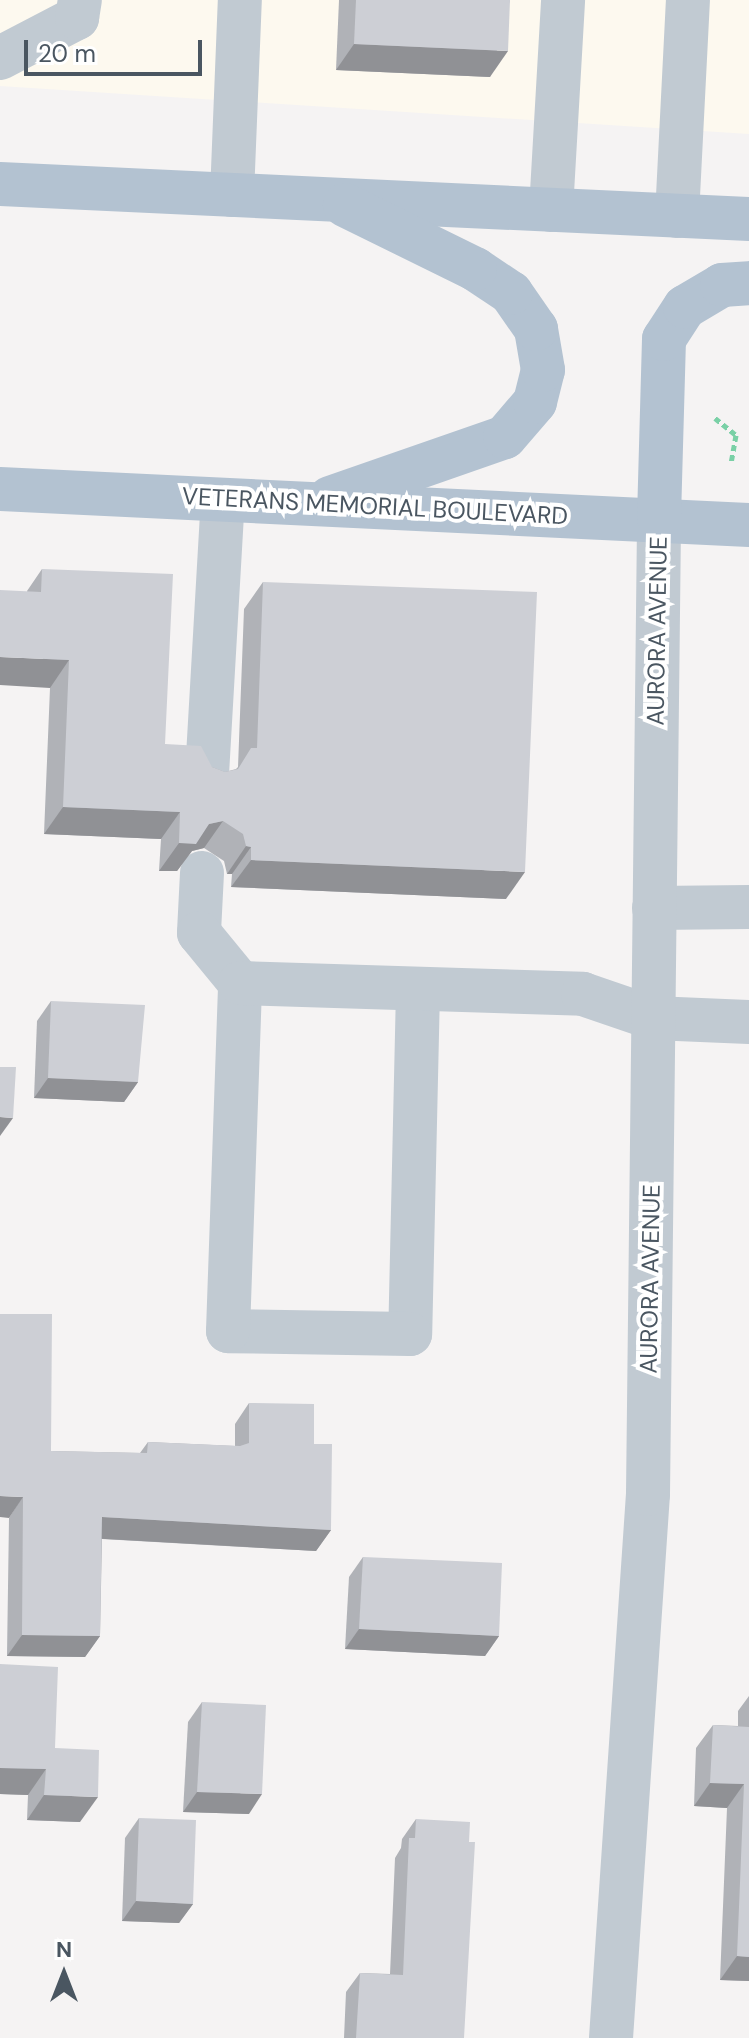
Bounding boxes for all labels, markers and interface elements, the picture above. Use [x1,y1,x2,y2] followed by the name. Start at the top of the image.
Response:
[28,24,206,74] scale bar
[38,38,96,69] text: 20 m
[181,482,569,530] street label: VETERANS MEMORIAL BOULEVARD
[641,536,673,726] street label: AURORA AVENUE
[634,1184,666,1374] street label: AURORA AVENUE
[24,1934,104,2014] north arrow
[56,1935,72,1964] text: N

